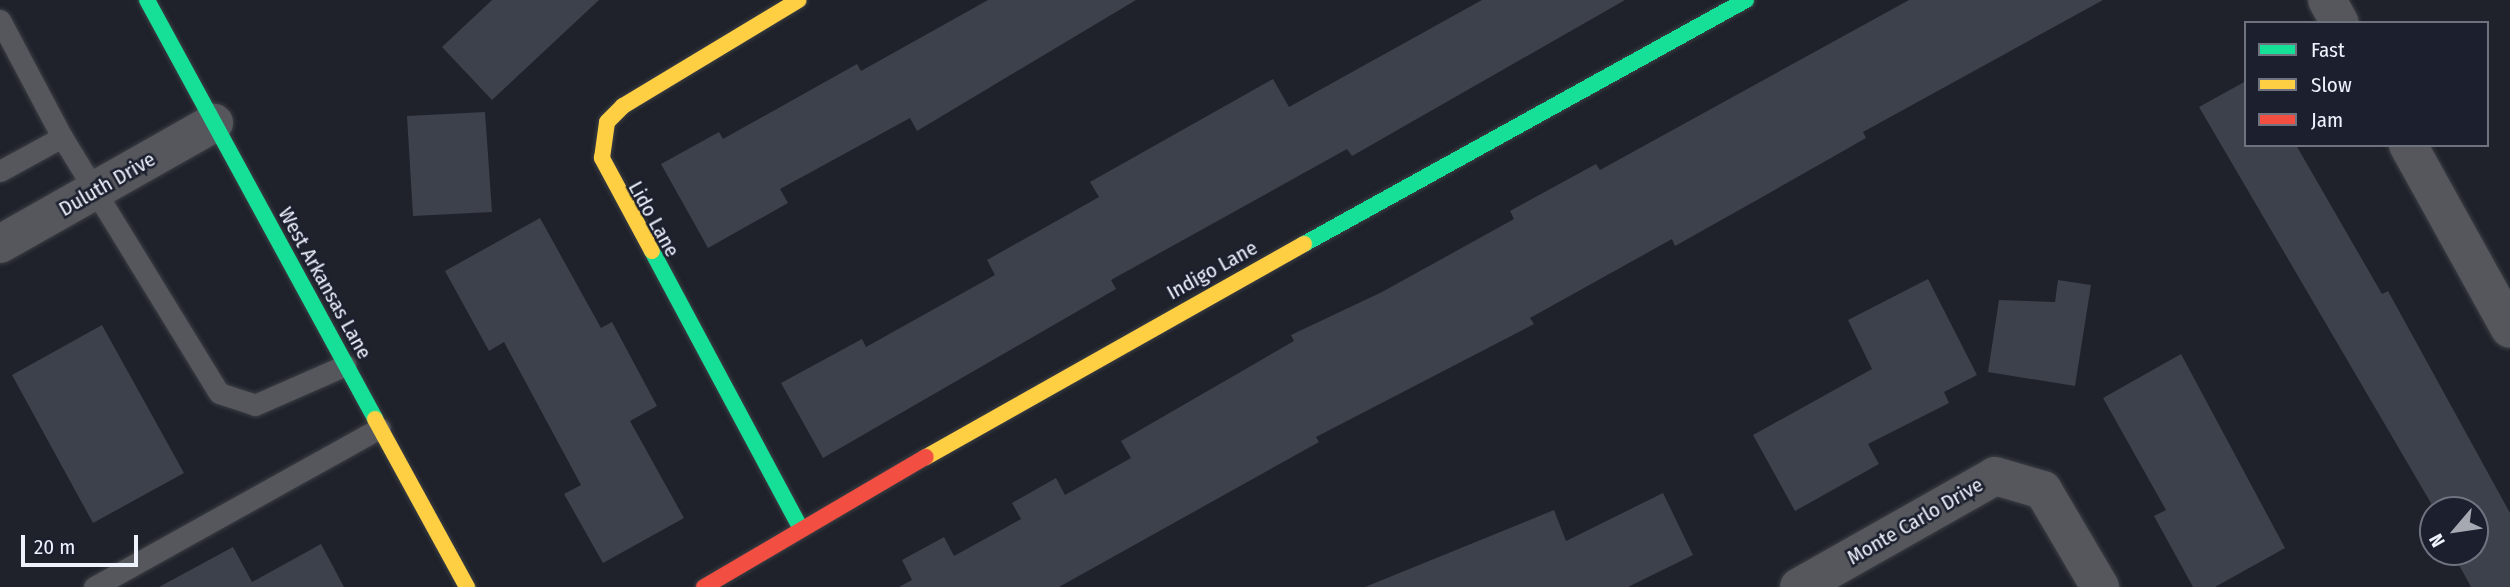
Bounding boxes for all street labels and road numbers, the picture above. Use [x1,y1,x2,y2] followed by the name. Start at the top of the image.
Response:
[54,146,160,222] street label: Duluth Drive
[623,177,685,261] street label: Lido Lane
[273,203,377,363] street label: West Arkansas Lane
[1162,235,1262,305] street label: Indigo Lane
[1843,472,1987,570] street label: Monte Carlo Drive

